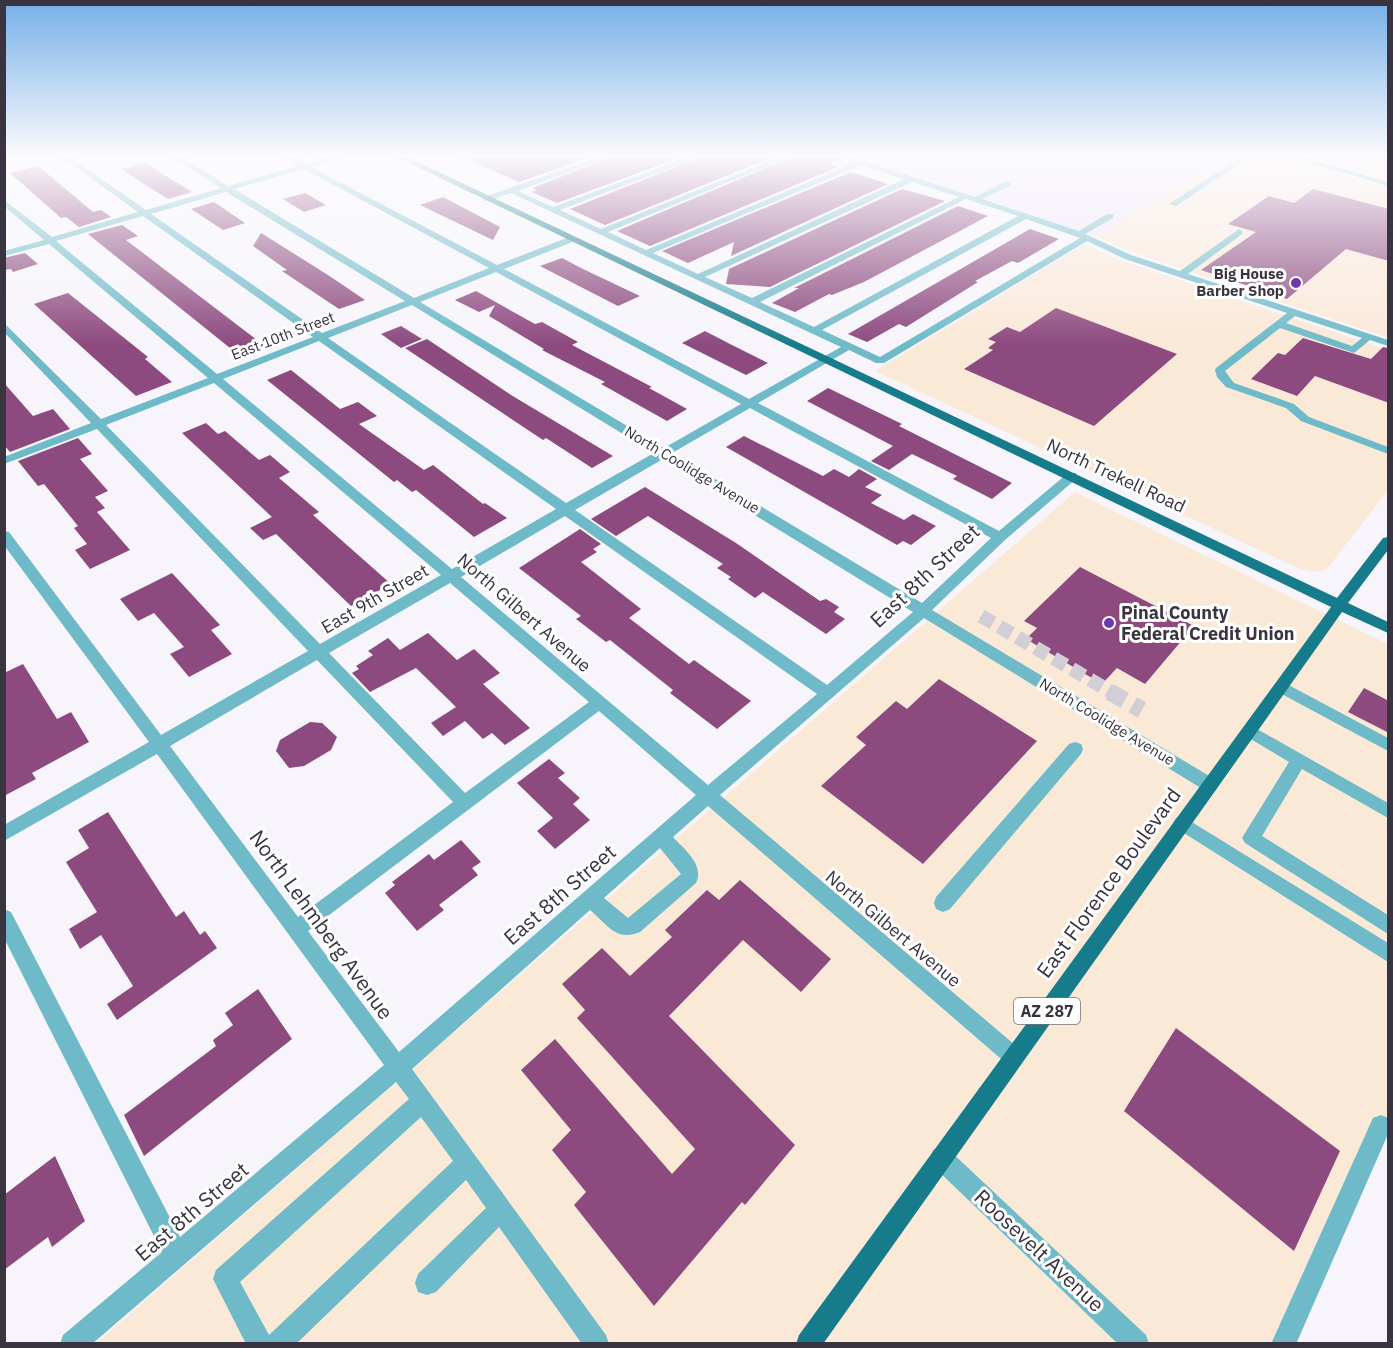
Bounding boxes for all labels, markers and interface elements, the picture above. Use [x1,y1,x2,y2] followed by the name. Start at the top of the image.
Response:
[1196,264,1284,300] place label: Big House Barber Shop
[1289,276,1303,290] marker: Big House Barber Shop
[228,307,337,364] street label: East 10th Street
[621,422,763,517] street label: North Coolidge Avenue
[1043,433,1189,518] street label: North Trekell Road
[863,517,985,633] street label: East 8th Street
[453,548,596,677] street label: North Gilbert Avenue
[317,559,433,639] street label: East 9th Street
[1121,601,1295,645] place label: Pinal County Federal Credit Union
[1102,616,1116,630] marker: Pinal County Federal Credit Union
[1036,674,1178,769] street label: North Coolidge Avenue
[1030,782,1187,983] street label: East Florence Boulevard
[244,824,400,1025] street label: North Lehmberg Avenue
[497,838,621,951] street label: East 8th Street
[821,865,966,992] street label: North Gilbert Avenue
[1014,998,1080,1024] road number: AZ 287
[129,1155,254,1267] street label: East 8th Street
[969,1183,1111,1318] street label: Roosevelt Avenue

